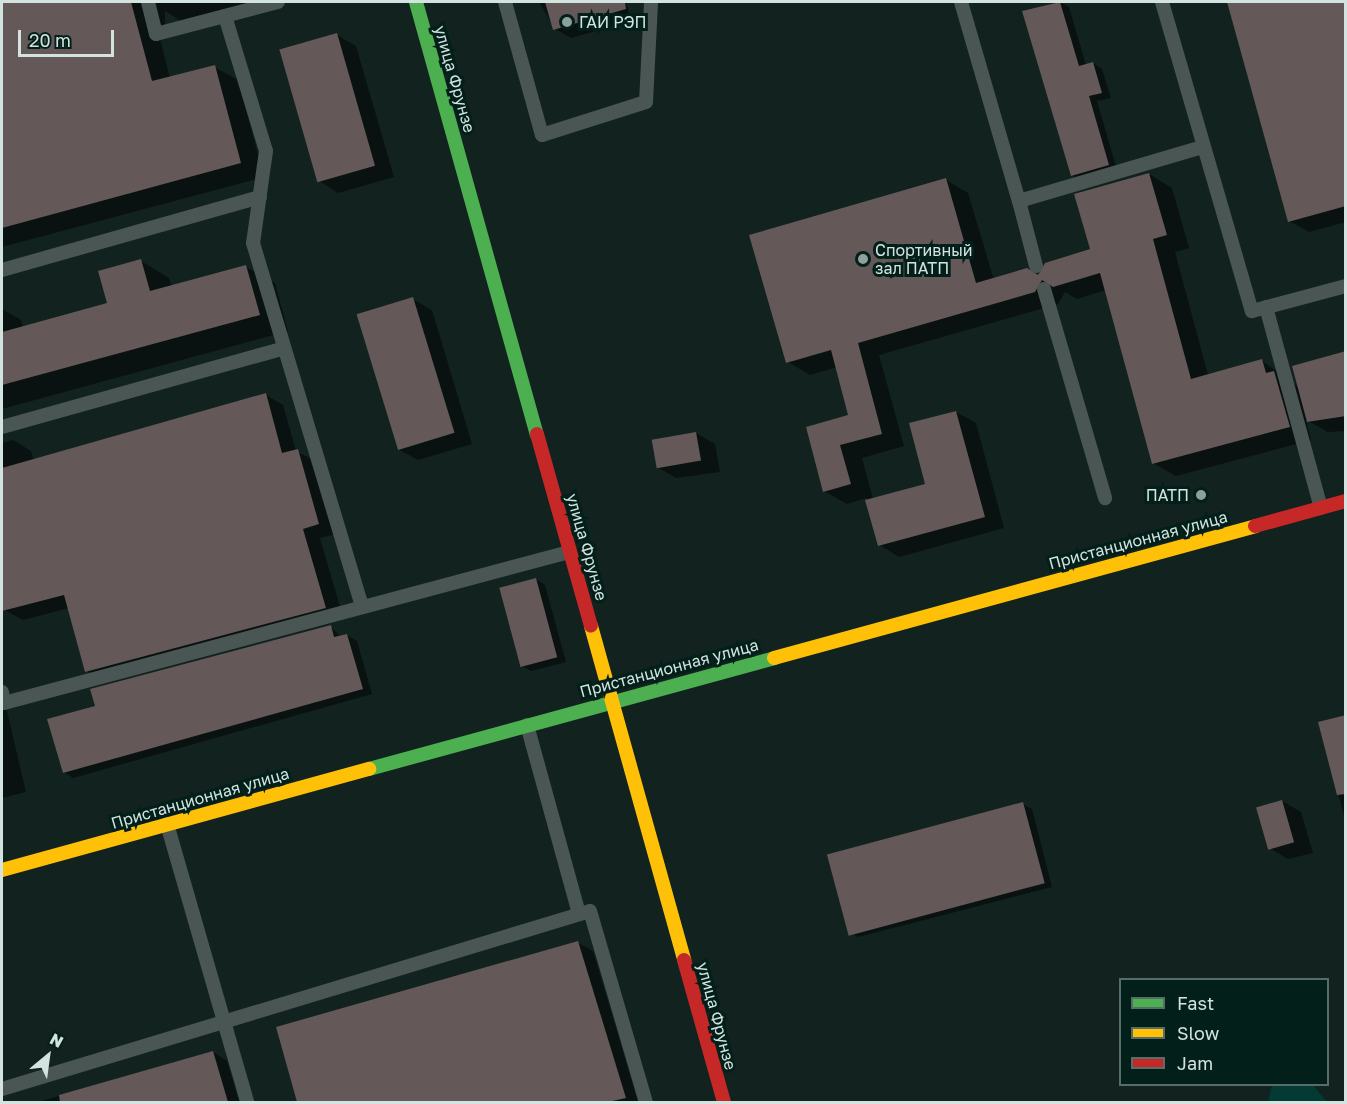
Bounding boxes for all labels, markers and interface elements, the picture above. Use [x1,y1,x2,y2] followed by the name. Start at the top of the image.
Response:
[579,12,647,32] place label: ГАИ РЭП
[560,15,574,29] marker: ГАИ РЭП
[21,18,117,56] scale bar
[431,23,479,135] street label: улица Фрунзе
[29,29,71,51] text: 20 m
[875,240,973,278] place label: Спортивный зал ПАТП
[856,252,870,266] marker: Спортивный зал ПАТП
[1146,485,1189,505] place label: ПАТП
[1194,488,1208,502] marker: ПАТП
[563,491,611,603] street label: улица Фрунзе
[1046,507,1230,573] street label: Пристанционная улица
[577,635,761,701] street label: Пристанционная улица
[109,763,291,833] street label: Пристанционная улица
[693,960,741,1072] street label: улица Фрунзе
[1119,978,1329,1086] legend
[1177,992,1214,1014] text: Fast
[1177,1022,1219,1044] text: Slow
[18,1026,78,1086] north arrow
[47,1029,67,1052] text: N
[1177,1052,1213,1074] text: Jam

